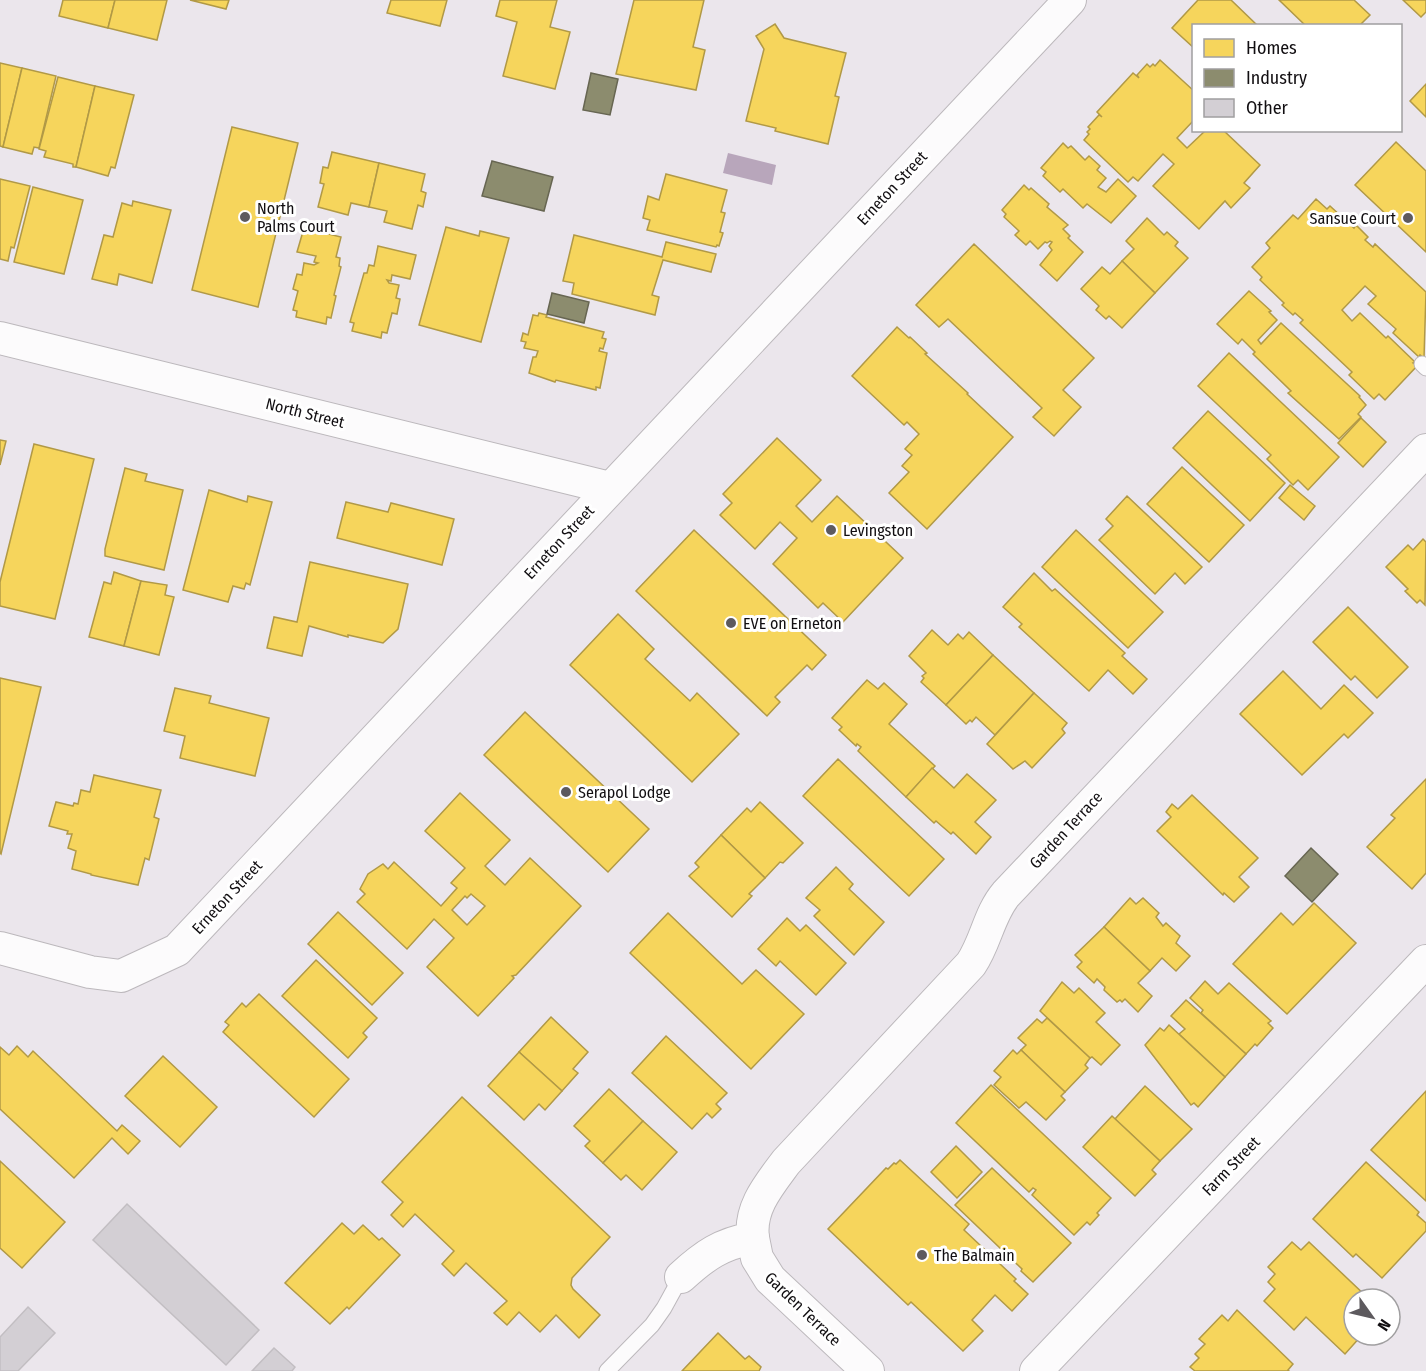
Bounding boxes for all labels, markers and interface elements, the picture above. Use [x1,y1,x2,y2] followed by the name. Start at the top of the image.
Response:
[1192,24,1402,132] legend
[1246,37,1297,59] text: Homes
[1246,67,1307,89] text: Industry
[1246,97,1289,119] text: Other
[853,147,932,229] street label: Erneton Street
[257,199,336,236] place label: North Palms Court
[1310,209,1397,228] place label: Sansue Court
[238,210,252,224] marker: North Palms Court
[1401,211,1415,225] marker: Sansue Court
[264,394,347,432] street label: North Street
[520,501,599,583] street label: Erneton Street
[843,521,913,540] place label: Levingston
[824,523,838,537] marker: Levingston
[743,614,842,633] place label: EVE on Erneton
[724,616,738,630] marker: EVE on Erneton
[578,783,671,802] place label: Serapol Lodge
[559,785,573,799] marker: Serapol Lodge
[1026,788,1106,872] street label: Garden Terrace
[188,856,267,938] street label: Erneton Street
[1198,1132,1264,1200] street label: Farm Street
[934,1246,1015,1265] place label: The Balmain
[915,1248,929,1262] marker: The Balmain
[761,1268,845,1350] street label: Garden Terrace
[1342,1287,1402,1347] north arrow
[1373,1316,1395,1334] text: N

